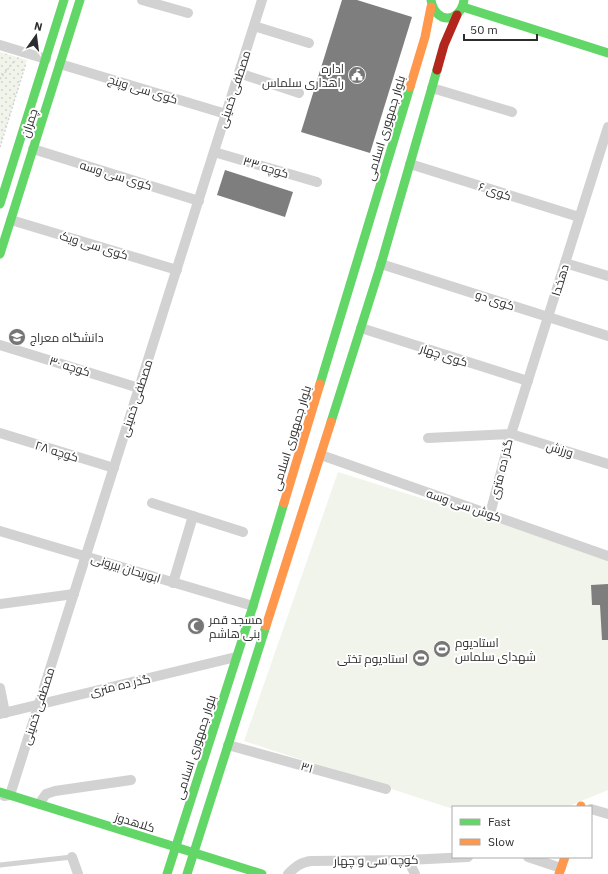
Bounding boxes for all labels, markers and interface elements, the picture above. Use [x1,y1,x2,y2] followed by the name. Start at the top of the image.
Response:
[16,16,56,56] north arrow
[464,16,537,42] scale bar
[33,19,44,34] text: N
[470,22,498,37] text: 50 m
[214,48,254,130] street label: مصطفی خمینی
[262,61,344,90] place label: اداره راهداری سلماس
[347,65,367,85] public building icon: اداره راهداری سلماس
[106,71,180,109] street label: کوی سی وپنج
[362,74,408,182] street label: بلوار جمهوری اسلامی
[17,107,43,140] street label: چمران
[241,153,291,183] street label: کوچه ۳۳
[78,157,154,193] street label: کوی سی وسه
[477,179,513,203] street label: کوی ۶
[58,227,130,263] street label: کوی سی ویک
[548,262,572,298] street label: دهخدا
[473,287,517,313] street label: کوی دو
[7,327,27,347] school or university icon: دانشگاه معراج
[30,330,104,346] place label: دانشگاه معراج
[417,340,470,372] street label: کوی چهار
[47,353,92,381] street label: کوچه ۳۰
[116,357,156,439] street label: مصطفی خمینی
[268,384,314,492] street label: بلوار جمهوری اسلامی
[33,437,81,467] street label: کوچه ۲۸
[486,437,516,501] street label: گذر ده متری
[545,438,575,460] street label: ورزش
[424,485,504,525] street label: کوش سی وسه
[89,550,163,586] street label: ابوریحان بیرونی
[208,612,263,642] place label: مسجد قمر بنی هاشم
[186,616,206,636] mosque icon: مسجد قمر بنی هاشم
[455,635,536,664] place label: استادیوم شهدای سلماس
[432,639,452,659] sports icon: استادیوم شهدای سلماس
[411,648,431,668] sports icon: استادیوم تختی
[337,651,408,667] place label: استادیوم تختی
[18,665,58,747] street label: مصطفی خمینی
[88,671,152,699] street label: گذر ده متری
[171,693,219,801] street label: بلوار جمهوری اسلامی
[299,758,315,776] street label: ۳۱
[452,806,592,858] legend
[112,809,157,835] street label: کلاهدوز
[488,814,511,829] text: Fast
[488,834,514,849] text: Slow
[332,852,419,870] street label: کوچه سی و چهار

